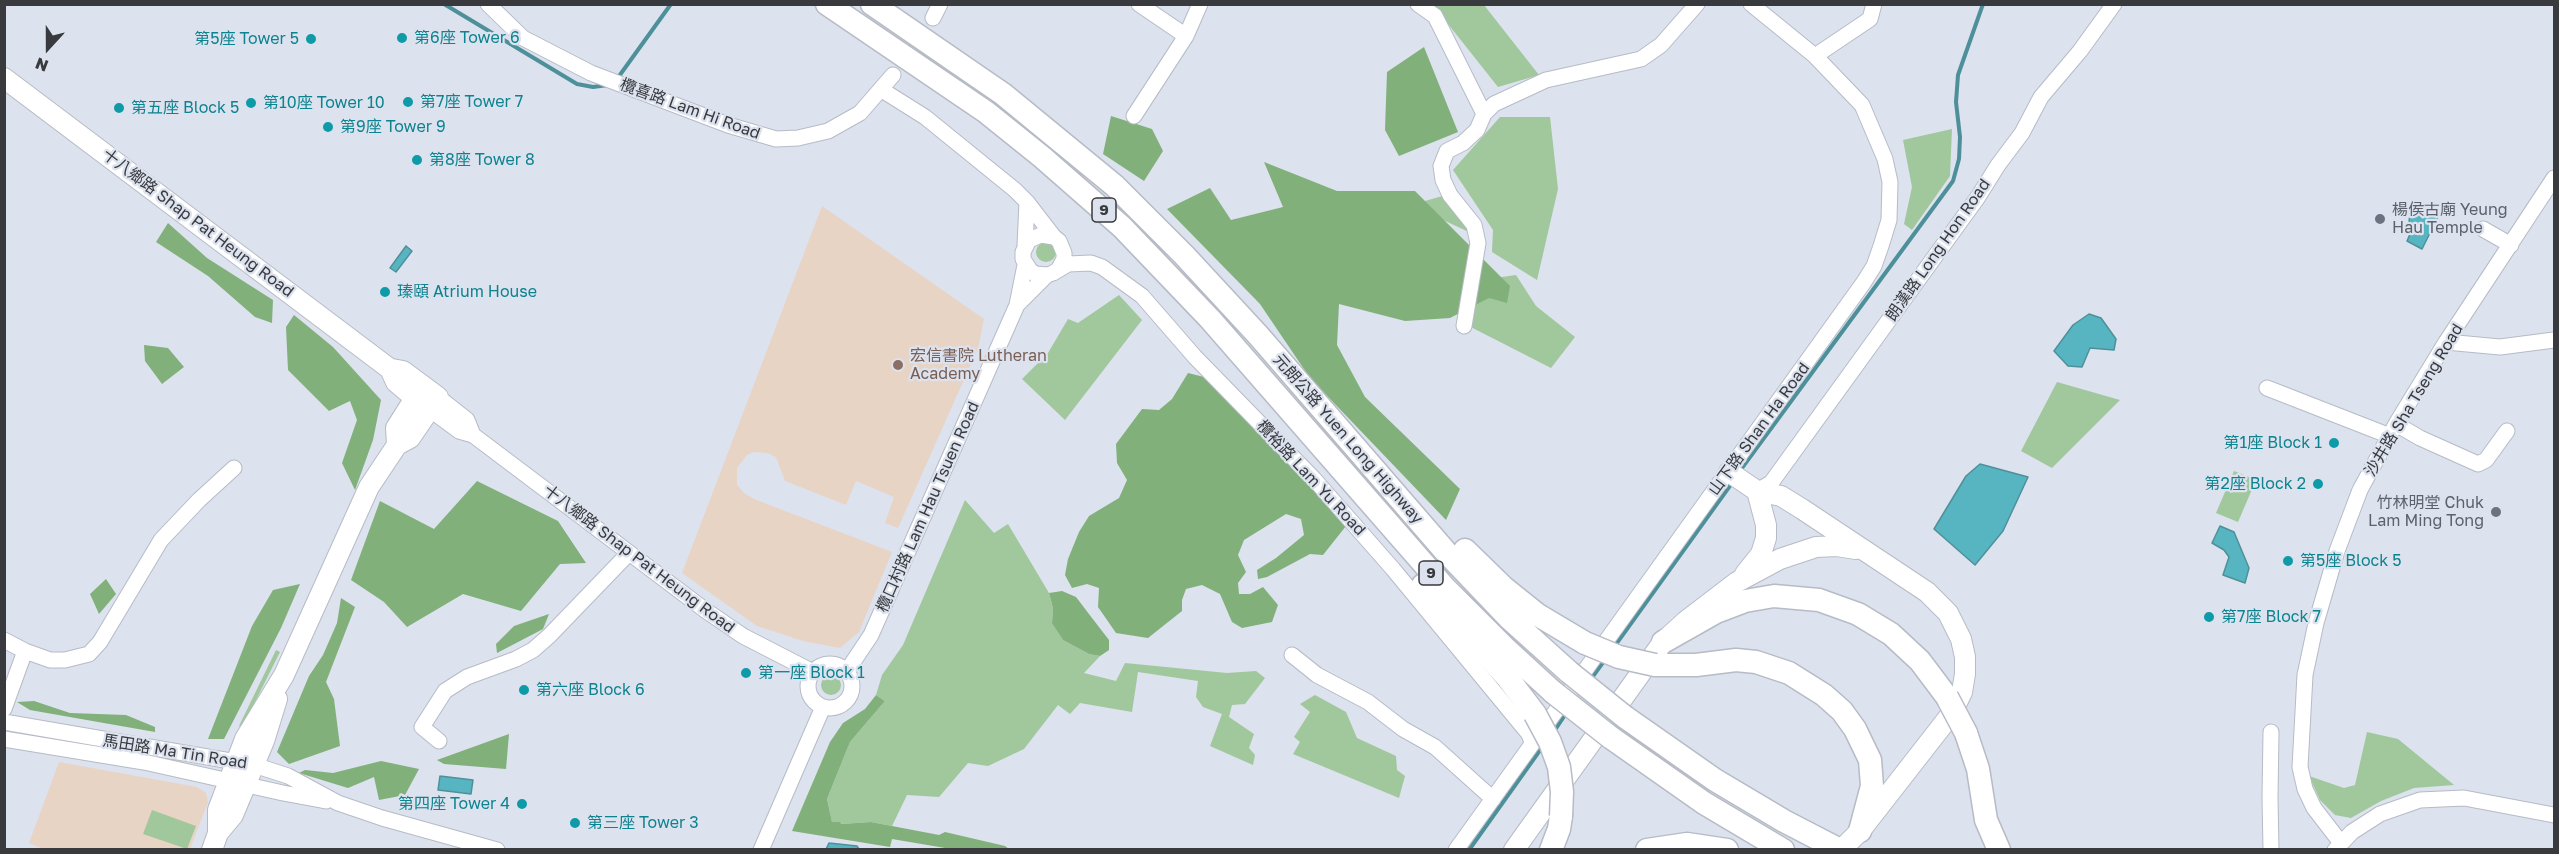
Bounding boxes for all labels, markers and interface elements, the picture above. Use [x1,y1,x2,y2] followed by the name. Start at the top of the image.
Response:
[18,18,78,78] north arrow
[414,28,520,48] place label: 第6座 Tower 6
[194,29,299,49] place label: 第5座 Tower 5
[395,31,409,45] marker: 第6座 Tower 6
[304,32,318,46] marker: 第5座 Tower 5
[32,53,51,76] text: N
[617,75,763,143] street label: 欖喜路 Lam Hi Road
[420,92,523,112] place label: 第7座 Tower 7
[263,93,385,113] place label: 第10座 Tower 10
[401,95,415,109] marker: 第7座 Tower 7
[244,96,258,110] marker: 第10座 Tower 10
[131,98,239,118] place label: 第五座 Block 5
[112,101,126,115] marker: 第五座 Block 5
[340,117,446,137] place label: 第9座 Tower 9
[321,120,335,134] marker: 第9座 Tower 9
[99,145,297,301] street label: 十八鄉路 Shap Pat Heung Road
[429,150,535,170] place label: 第8座 Tower 8
[410,153,424,167] marker: 第8座 Tower 8
[1882,175,1994,325] street label: 朗漢路 Long Hon Road
[1092,198,1116,222] road number: 9
[2392,200,2508,238] place label: 楊侯古廟 Yeung Hau Temple
[2373,212,2387,226] marker: 楊侯古廟 Yeung Hau Temple
[397,282,537,302] place label: 瑧頤 Atrium House
[378,285,392,299] marker: 瑧頤 Atrium House
[2361,320,2467,480] street label: 沙井路 Sha Tseng Road
[910,346,1047,384] place label: 宏信書院 Lutheran Academy
[1269,350,1427,528] street label: 元朗公路 Yuen Long Highway
[891,358,905,372] marker: 宏信書院 Lutheran Academy
[1704,359,1814,499] street label: 山下路 Shan Ha Road
[873,399,983,615] street label: 欖口村路 Lam Hau Tsuen Road
[1253,416,1369,540] street label: 欖裕路 Lam Yu Road
[2223,433,2322,453] place label: 第1座 Block 1
[2327,436,2341,450] marker: 第1座 Block 1
[2204,474,2306,494] place label: 第2座 Block 2
[2311,477,2325,491] marker: 第2座 Block 2
[540,481,738,637] street label: 十八鄉路 Shap Pat Heung Road
[2368,493,2484,531] place label: 竹林明堂 Chuk Lam Ming Tong
[2489,505,2503,519] marker: 竹林明堂 Chuk Lam Ming Tong
[2300,551,2402,571] place label: 第5座 Block 5
[2281,554,2295,568] marker: 第5座 Block 5
[1419,561,1443,585] road number: 9
[2221,607,2321,627] place label: 第7座 Block 7
[2202,610,2216,624] marker: 第7座 Block 7
[758,663,865,683] place label: 第一座 Block 1
[739,666,753,680] marker: 第一座 Block 1
[536,680,645,700] place label: 第六座 Block 6
[517,683,531,697] marker: 第六座 Block 6
[101,731,249,773] street label: 馬田路 Ma Tin Road
[398,794,510,814] place label: 第四座 Tower 4
[515,797,529,811] marker: 第四座 Tower 4
[587,813,699,833] place label: 第三座 Tower 3
[568,816,582,830] marker: 第三座 Tower 3

